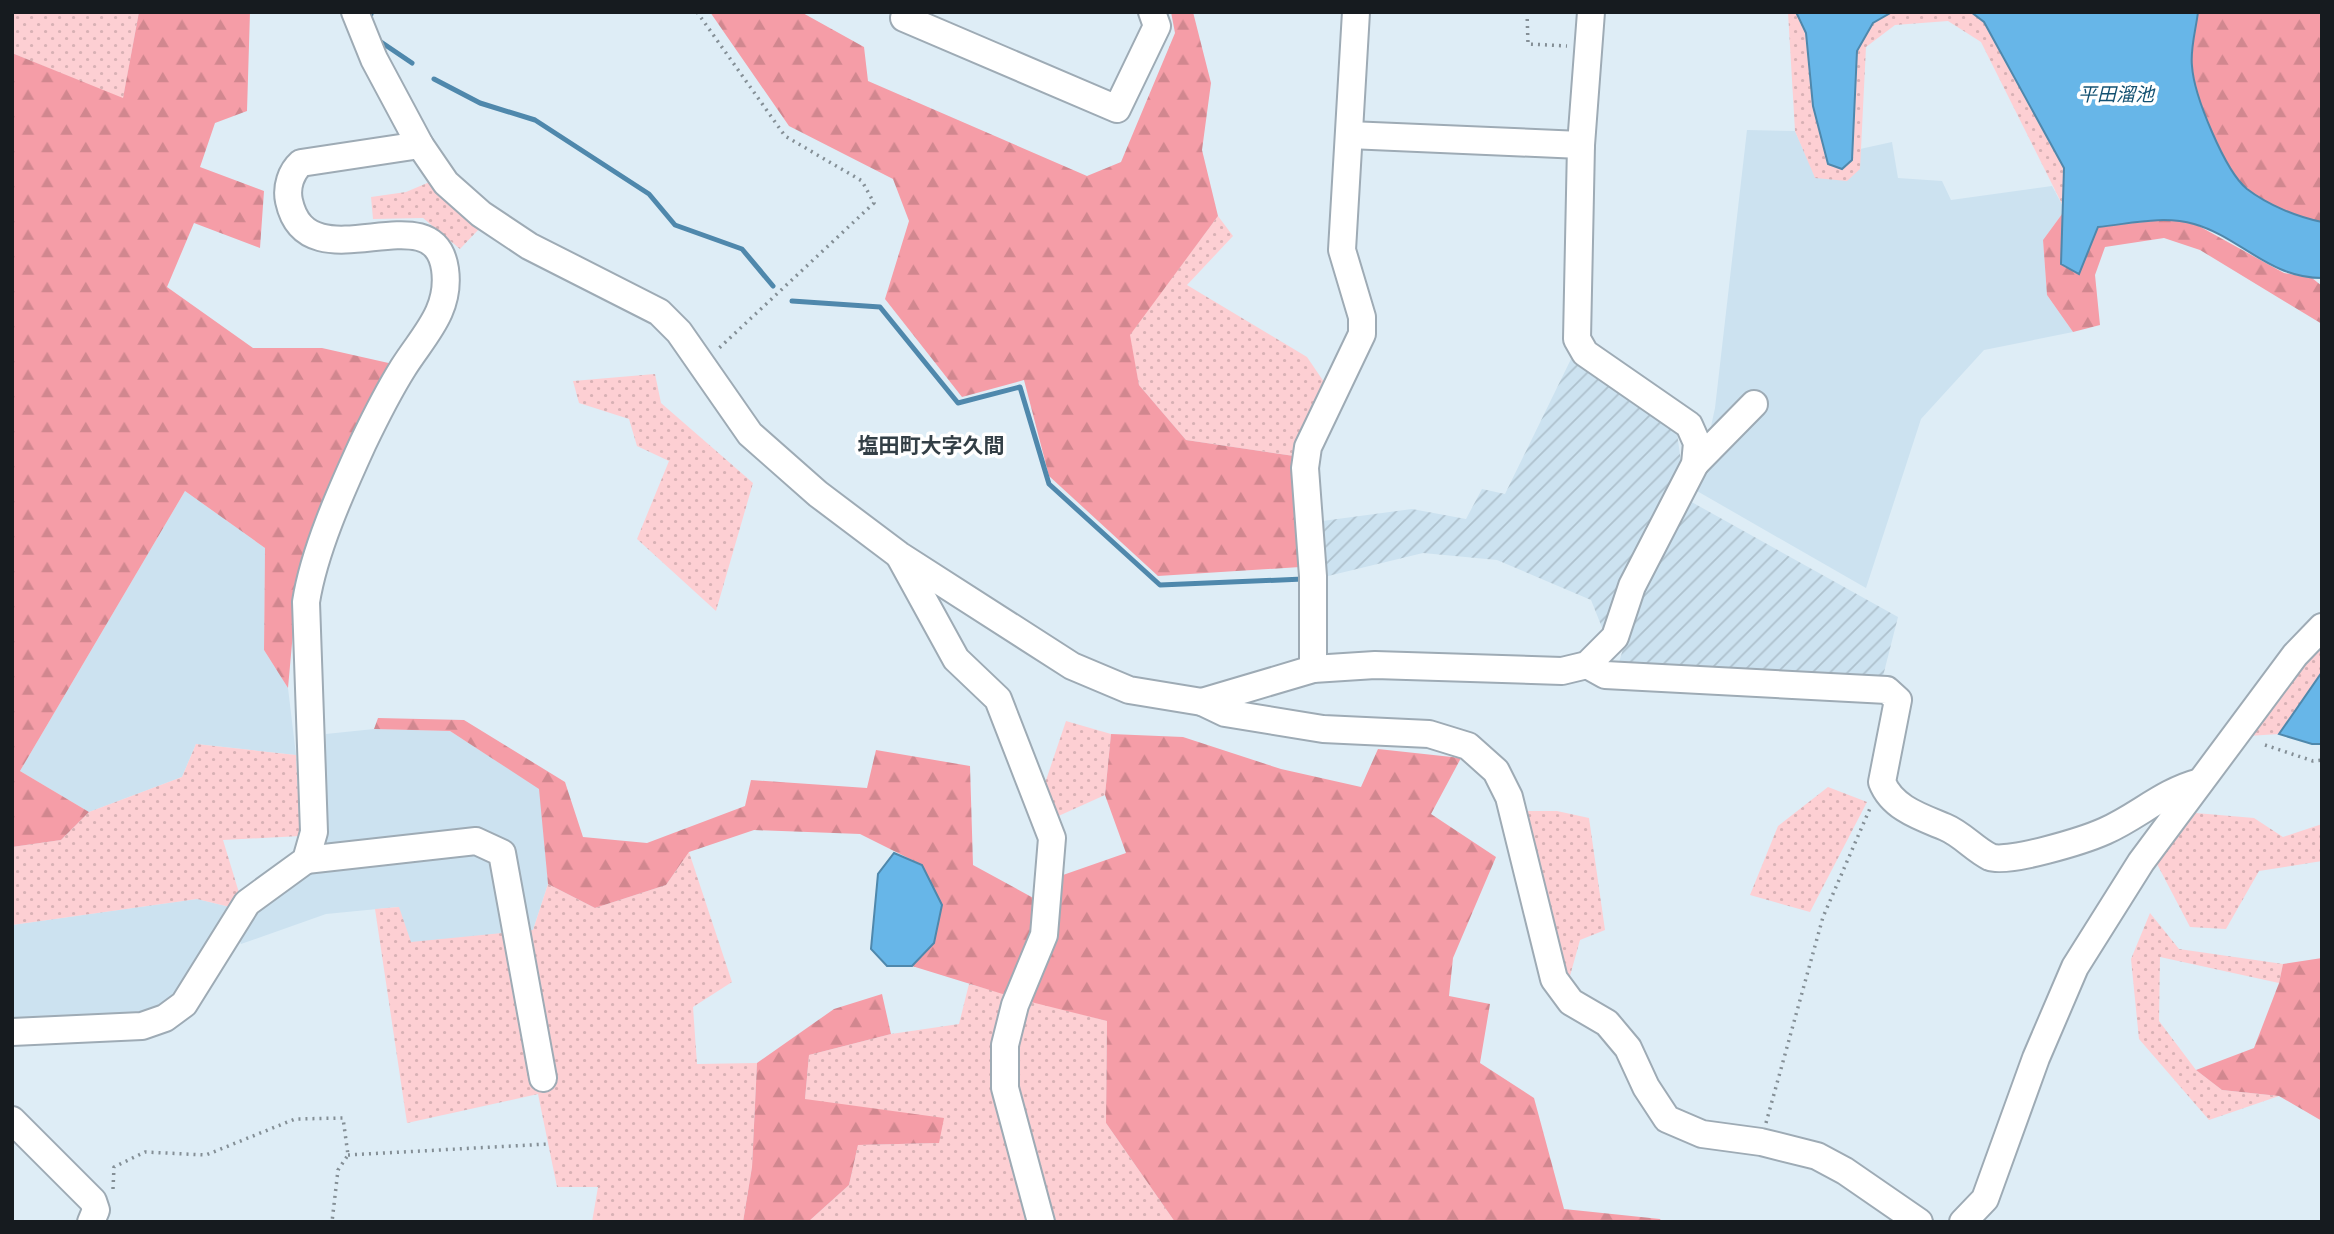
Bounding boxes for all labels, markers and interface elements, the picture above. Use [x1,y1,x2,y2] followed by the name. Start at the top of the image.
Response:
[2078,83,2156,106] water label: 平田溜池
[858,433,1005,458] district label: 塩田町大字久間

